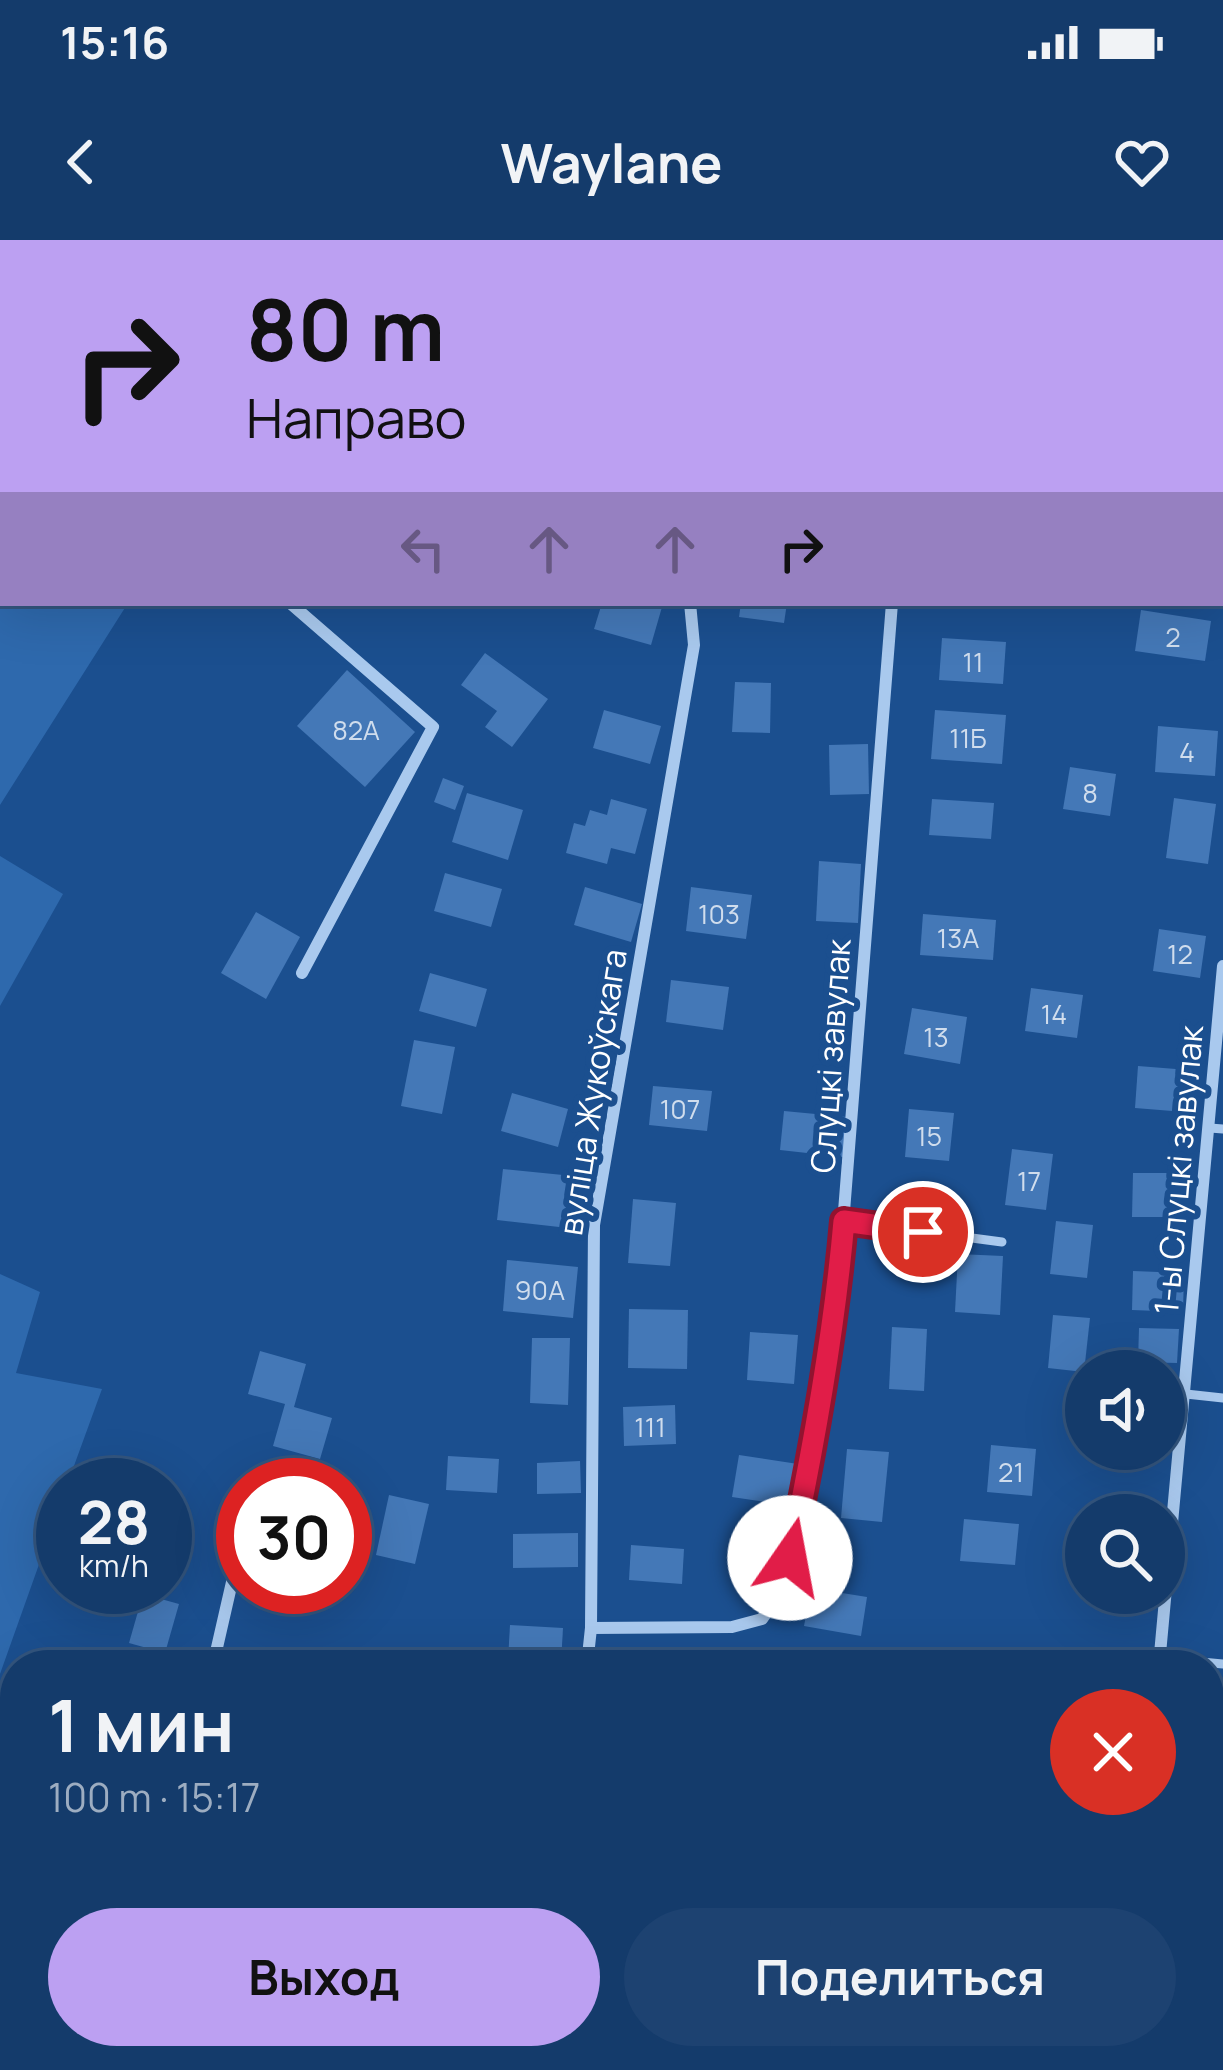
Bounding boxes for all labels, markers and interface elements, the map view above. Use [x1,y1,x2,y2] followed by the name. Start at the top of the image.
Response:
[60,11,169,73] text: 15:16
[500,125,723,199] text: Waylane
[48,129,114,195] icon: back
[1109,129,1175,195] icon: heart
[246,271,445,386] text: 80 m
[48,288,204,444] icon: right
[246,380,467,454] text: Направо
[390,516,456,582] icon: left
[516,516,582,582] icon: ahead
[642,516,708,582] icon: ahead
[768,516,834,582] icon: right
[1165,618,1181,655] house number: 2
[962,643,984,680] house number: 11
[332,711,380,748] house number: 82А
[949,719,987,756] house number: 11Б
[1179,733,1195,770] house number: 4
[1082,774,1098,811] house number: 8
[698,895,740,932] house number: 103
[937,919,979,956] house number: 13А
[1167,935,1193,972] house number: 12
[799,936,861,1174] street label: Слуцкі завулак
[547,946,637,1238] street label: вуліца Жукоўскага
[1041,995,1067,1032] house number: 14
[923,1018,949,1055] house number: 13
[1143,1022,1213,1316] street label: 1-ы Слуцкі завулак
[660,1090,700,1127] house number: 107
[916,1117,942,1154] house number: 15
[1017,1162,1041,1199] house number: 17
[872,1181,974,1283] pin
[890,1199,956,1265] icon: arrive
[515,1271,565,1308] house number: 90А
[1065,1350,1185,1614] map controls
[1065,1350,1185,1470] button: sound
[634,1408,666,1445] house number: 111
[998,1453,1024,1490] house number: 21
[216,1458,372,1614] speed limit sign: 30
[78,1480,150,1562] text: 28
[1065,1494,1185,1614] button: search
[727,1495,853,1621] position arrow
[79,1545,149,1586] text: km/h
[48,1675,235,1774] text: 1 мин
[1050,1689,1176,1815] button: close
[48,1770,260,1824] text: 100 m · 15:17
[48,1908,600,2046] button: Выход
[624,1908,1176,2046] button: Поделиться

